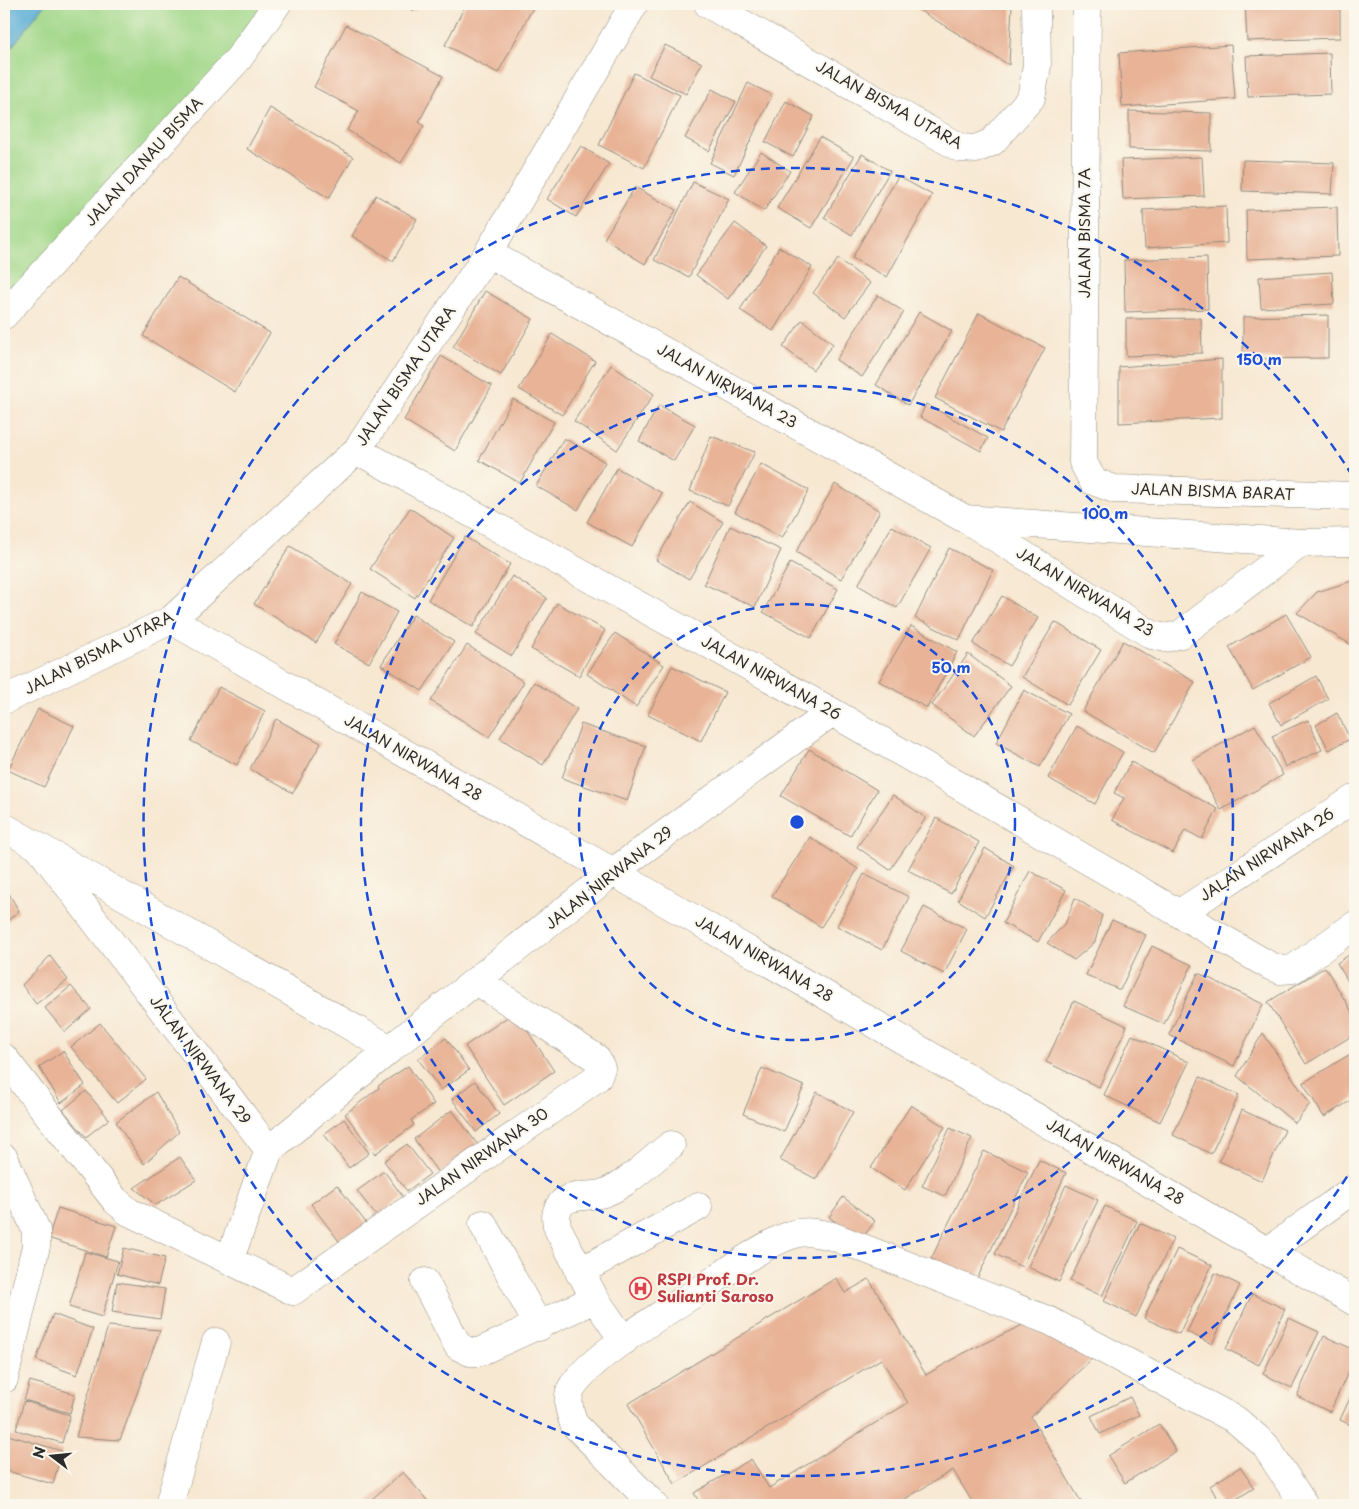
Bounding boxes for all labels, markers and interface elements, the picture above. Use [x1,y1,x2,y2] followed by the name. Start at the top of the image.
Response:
[812,54,968,154] street label: JALAN BISMA UTARA
[78,91,207,231] street label: JALAN DANAU BISMA
[1072,168,1095,298] street label: JALAN BISMA 7A
[349,300,461,450] street label: JALAN BISMA UTARA
[653,337,802,433] street label: JALAN NIRWANA 23
[1236,347,1282,370] text: 150 m
[1131,476,1296,505] street label: JALAN BISMA BARAT
[1082,501,1128,524] text: 100 m
[1012,540,1159,641] street label: JALAN NIRWANA 23
[20,604,177,699] street label: JALAN BISMA UTARA
[698,629,846,725] street label: JALAN NIRWANA 26
[932,655,970,678] text: 50 m
[340,708,487,806] street label: JALAN NIRWANA 28
[1194,801,1338,906] street label: JALAN NIRWANA 26
[788,813,806,831] centre of rings
[539,820,677,934] street label: JALAN NIRWANA 29
[691,909,838,1007] street label: JALAN NIRWANA 28
[145,990,258,1129] street label: JALAN NIRWANA 29
[410,1101,552,1210] street label: JALAN NIRWANA 30
[1042,1112,1189,1210] street label: JALAN NIRWANA 28
[657,1267,774,1307] place label: RSPI Prof. Dr. Sulianti Saroso
[629,1277,653,1301] hospital icon: RSPI Prof. Dr. Sulianti Saroso
[28,1432,78,1482] north arrow
[27,1444,51,1461] text: N

